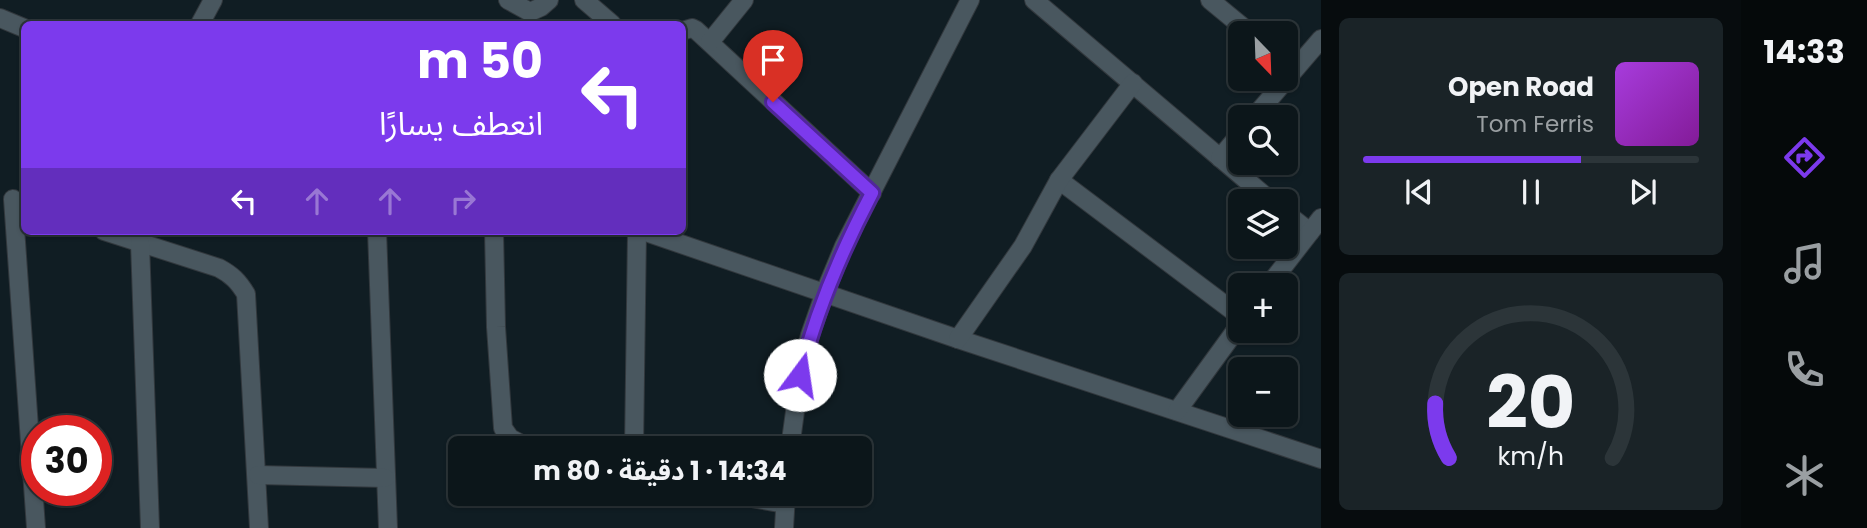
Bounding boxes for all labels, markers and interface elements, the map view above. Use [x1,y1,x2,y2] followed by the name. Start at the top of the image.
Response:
[1228,21,1298,91] north arrow
[1228,21,1298,427] map controls
[417,27,543,95] text: 50 m
[1763,29,1845,74] text: 14:33
[743,30,803,102] pin
[754,41,792,79] icon: arrive
[567,49,658,140] icon: left
[1448,69,1594,105] text: Open Road
[379,101,543,146] text: انعطف يسارًا
[1228,105,1298,175] button: search
[1476,108,1594,140] text: Tom Ferris
[1780,133,1829,182] icon: directions
[1400,173,1438,211] icon: previous
[1512,173,1550,211] icon: pause
[1624,173,1662,211] icon: next
[225,182,263,220] icon: left
[298,182,336,220] icon: ahead
[371,182,409,220] icon: ahead
[444,182,482,220] icon: right
[1228,189,1298,259] button: layers
[1780,239,1829,288] icon: music
[1228,273,1298,343] button: +
[763,338,837,412] position arrow
[1780,345,1829,394] icon: phone
[1486,352,1576,453] text: 20
[1228,357,1298,427] button: −
[21,415,112,506] speed limit sign: 30
[1498,438,1564,473] text: km/h
[1780,451,1829,500] icon: climate
[533,453,787,489] text: 14:34 · 1 دقيقة · 80 m

